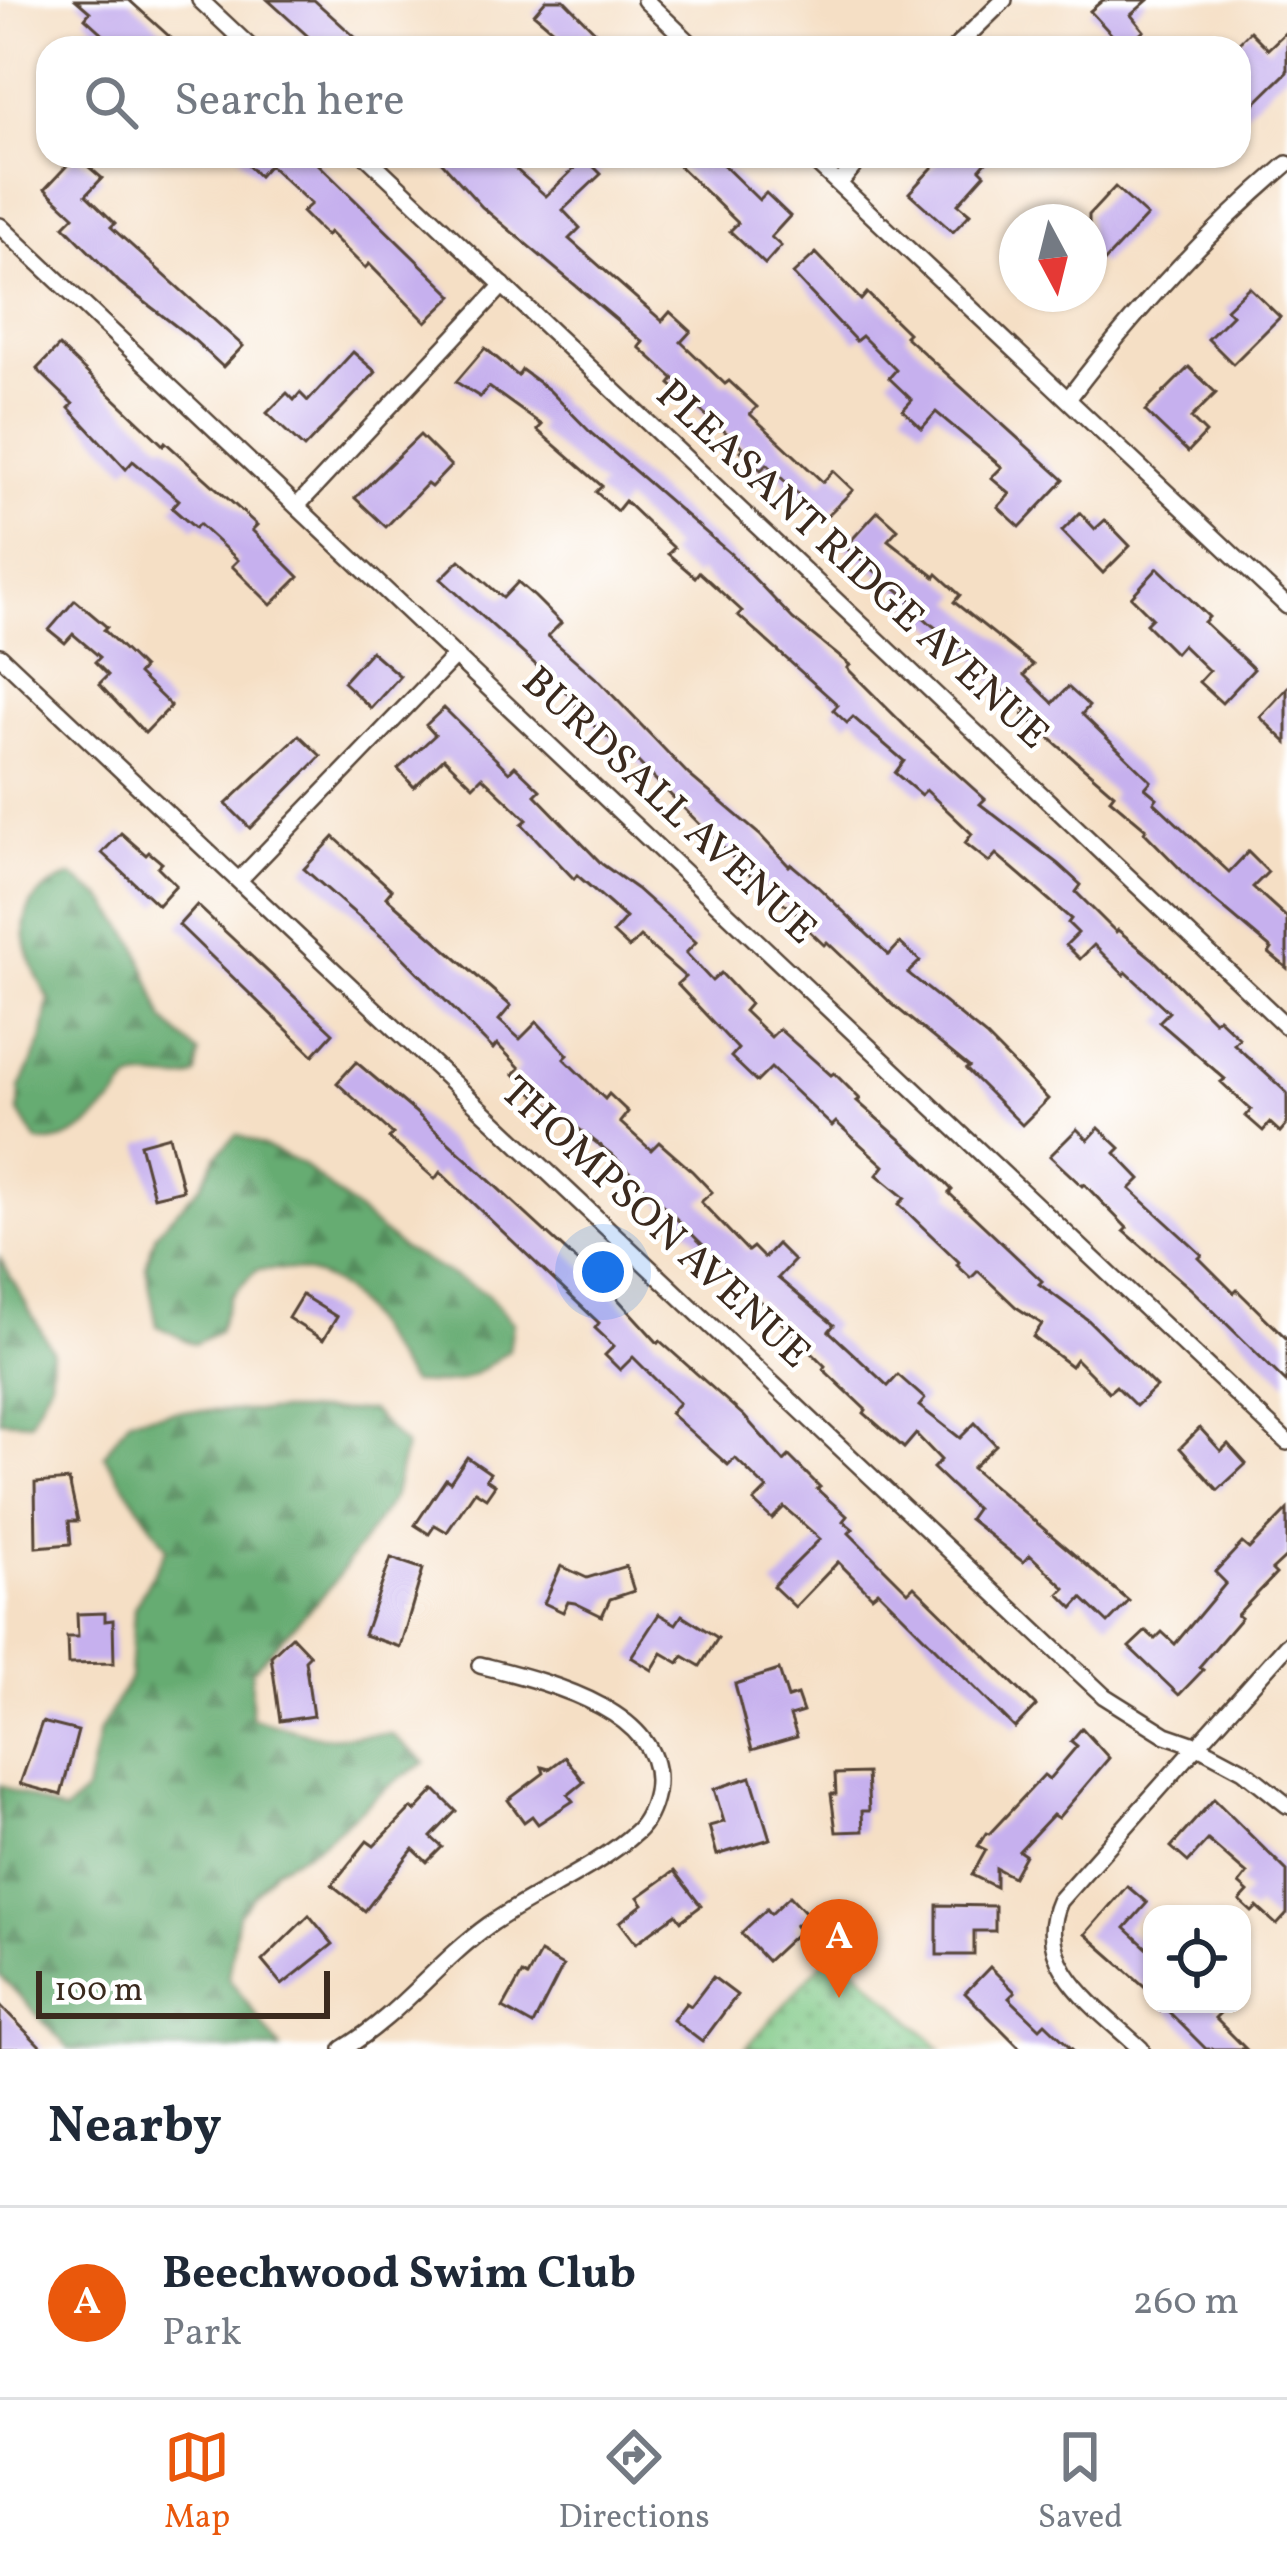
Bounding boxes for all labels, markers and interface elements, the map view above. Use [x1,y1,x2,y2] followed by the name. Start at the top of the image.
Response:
[36,36,1251,168] search box
[78,69,144,135] icon: search
[174,71,405,134] text: Search here
[999,204,1107,312] north arrow
[641,368,1061,764] street label: PLEASANT RIDGE AVENUE
[507,654,829,960] street label: BURDSALL AVENUE
[486,1064,822,1384] street label: THOMPSON AVENUE
[573,1242,633,1302] your location
[800,1899,878,1998] pin: A
[1143,1905,1251,2013] map controls
[1143,1905,1251,2013] button: locate
[36,1965,330,2018] scale bar
[54,1969,143,2015] text: 100 m
[48,2092,222,2163] text: Nearby
[162,2244,636,2307] text: Beechwood Swim Club
[73,2276,101,2330] text: A
[1133,2276,1239,2330] text: 260 m
[162,2307,242,2361] text: Park
[164,2424,230,2542] tab: Map
[558,2424,710,2542] tab: Directions
[1038,2424,1123,2542] tab: Saved

